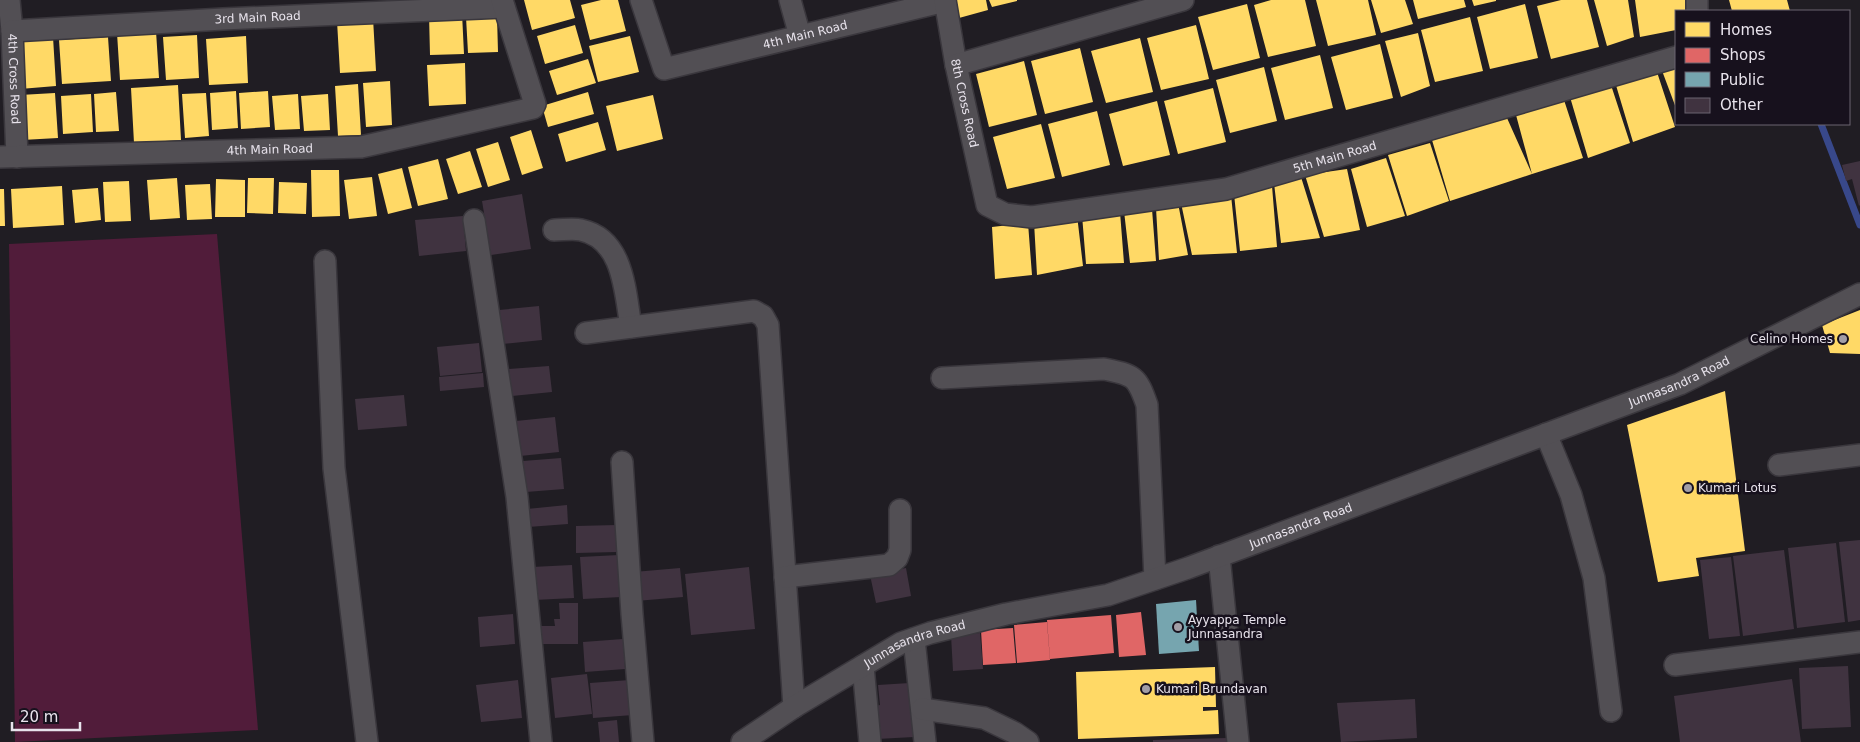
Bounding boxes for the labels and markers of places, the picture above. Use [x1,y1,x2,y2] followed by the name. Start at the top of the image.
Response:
[1750,332,1833,346] place label: Celino Homes
[1837,333,1849,345] marker: Celino Homes
[1698,481,1776,495] place label: Kumari Lotus
[1682,482,1694,494] marker: Kumari Lotus
[1187,613,1286,641] place label: Ayyappa Temple Junnasandra
[1172,621,1184,633] marker: Ayyappa Temple Junnasandra
[1156,682,1267,696] place label: Kumari Brundavan
[1140,683,1152,695] marker: Kumari Brundavan

